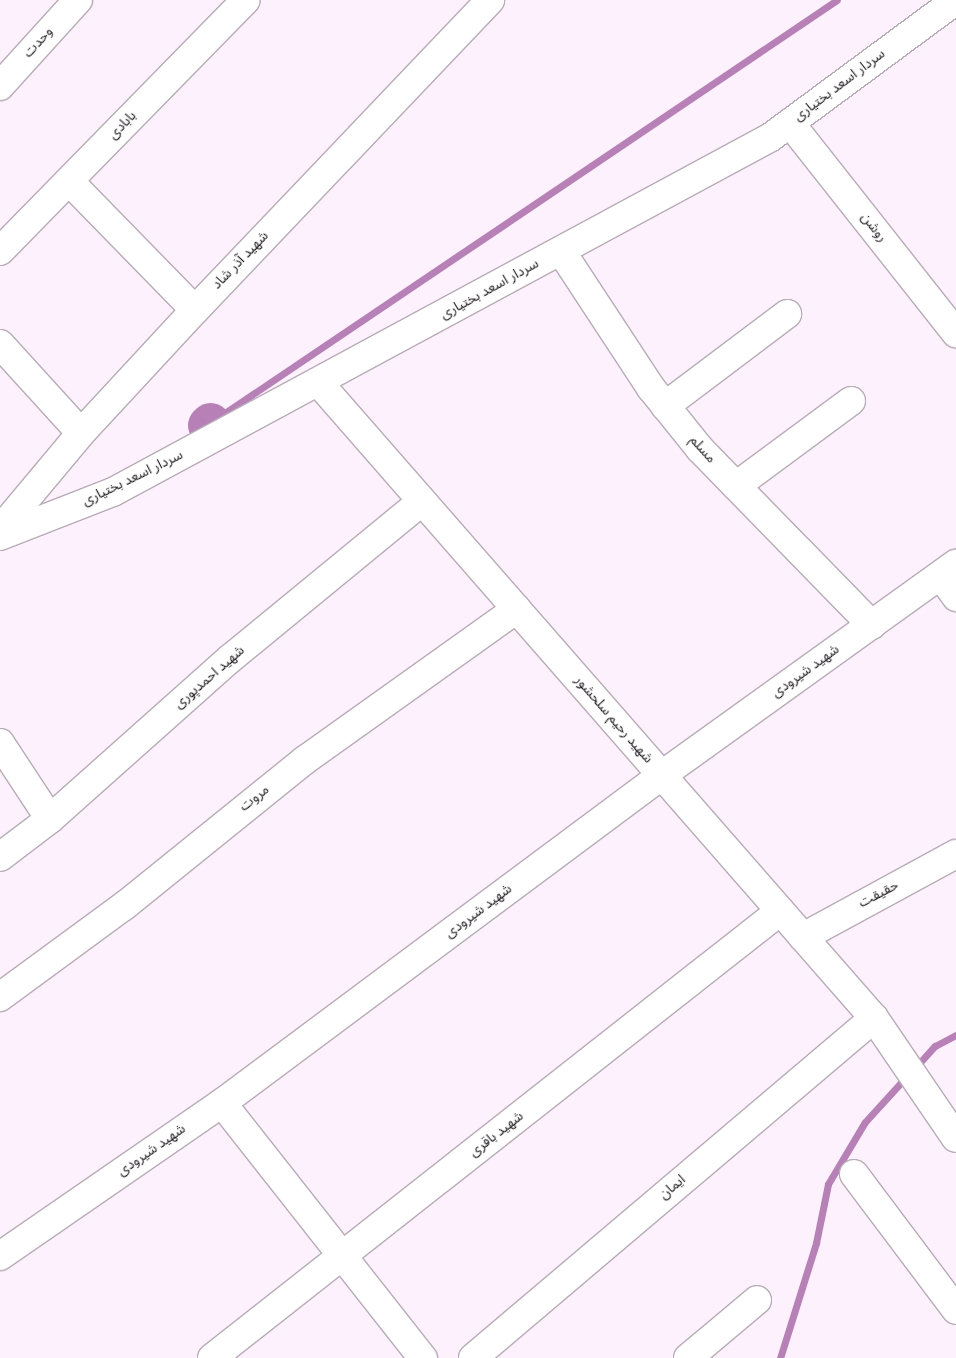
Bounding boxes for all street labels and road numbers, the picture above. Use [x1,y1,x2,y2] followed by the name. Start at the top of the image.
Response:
[21,24,57,62] street label: وحدت
[791,46,889,126] street label: سردار اسعد بختیاری
[105,108,141,144] street label: بابادی
[856,210,890,246] street label: روشن
[209,228,273,294] street label: شهید آذر شاد
[438,256,542,324] street label: سردار اسعد بختیاری
[685,433,719,467] street label: مسلم
[80,447,186,511] street label: سردار اسعد بختیاری
[769,642,843,702] street label: شهید شیرودی
[171,643,249,713] street label: شهید احمدپوری
[570,673,656,767] street label: شهید رحیم سلحشور
[237,782,273,816] street label: مروت
[856,878,902,912] street label: حقیقت
[442,881,516,943] street label: شهید شیرودی
[466,1109,528,1161] street label: شهید باقری
[115,1121,189,1181] street label: شهید شیرودی
[656,1172,690,1204] street label: ایمان

